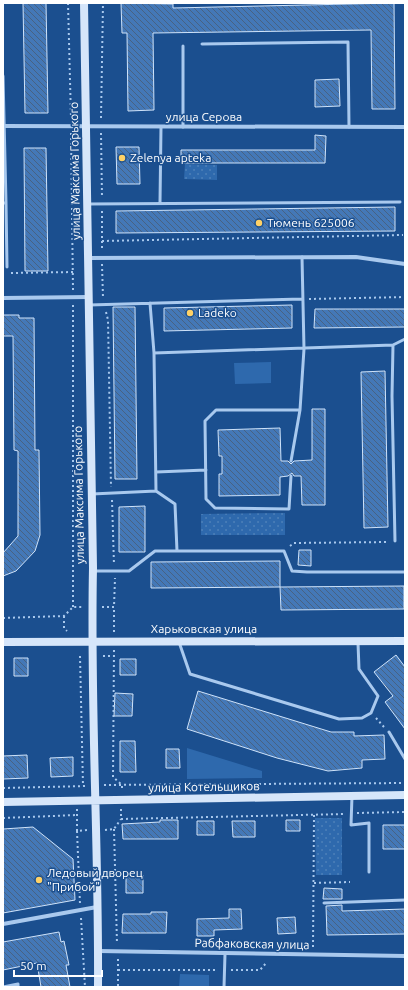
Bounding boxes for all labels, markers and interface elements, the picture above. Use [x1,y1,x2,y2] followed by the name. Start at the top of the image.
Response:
[67,102,82,240] street label: улица Максима Горького
[166,110,242,123] street label: улица Серова
[130,151,211,164] place label: Zelenya apteka
[117,153,127,163] marker: Zelenya apteka
[267,216,355,229] place label: Тюмень 625006
[254,218,264,228] marker: Тюмень 625006
[198,306,237,319] place label: Ladeko
[185,308,195,318] marker: Ladeko
[71,426,86,564] street label: улица Максима Горького
[151,622,257,635] street label: Харьковская улица
[148,779,260,794] street label: улица Котельщиков
[47,866,143,893] place label: Ледовый дворец "Прибой"
[34,875,44,885] marker: Ледовый дворец "Прибой"
[194,936,310,951] street label: Рабфаковская улица
[14,952,102,978] scale bar
[20,959,47,972] text: 50 m

